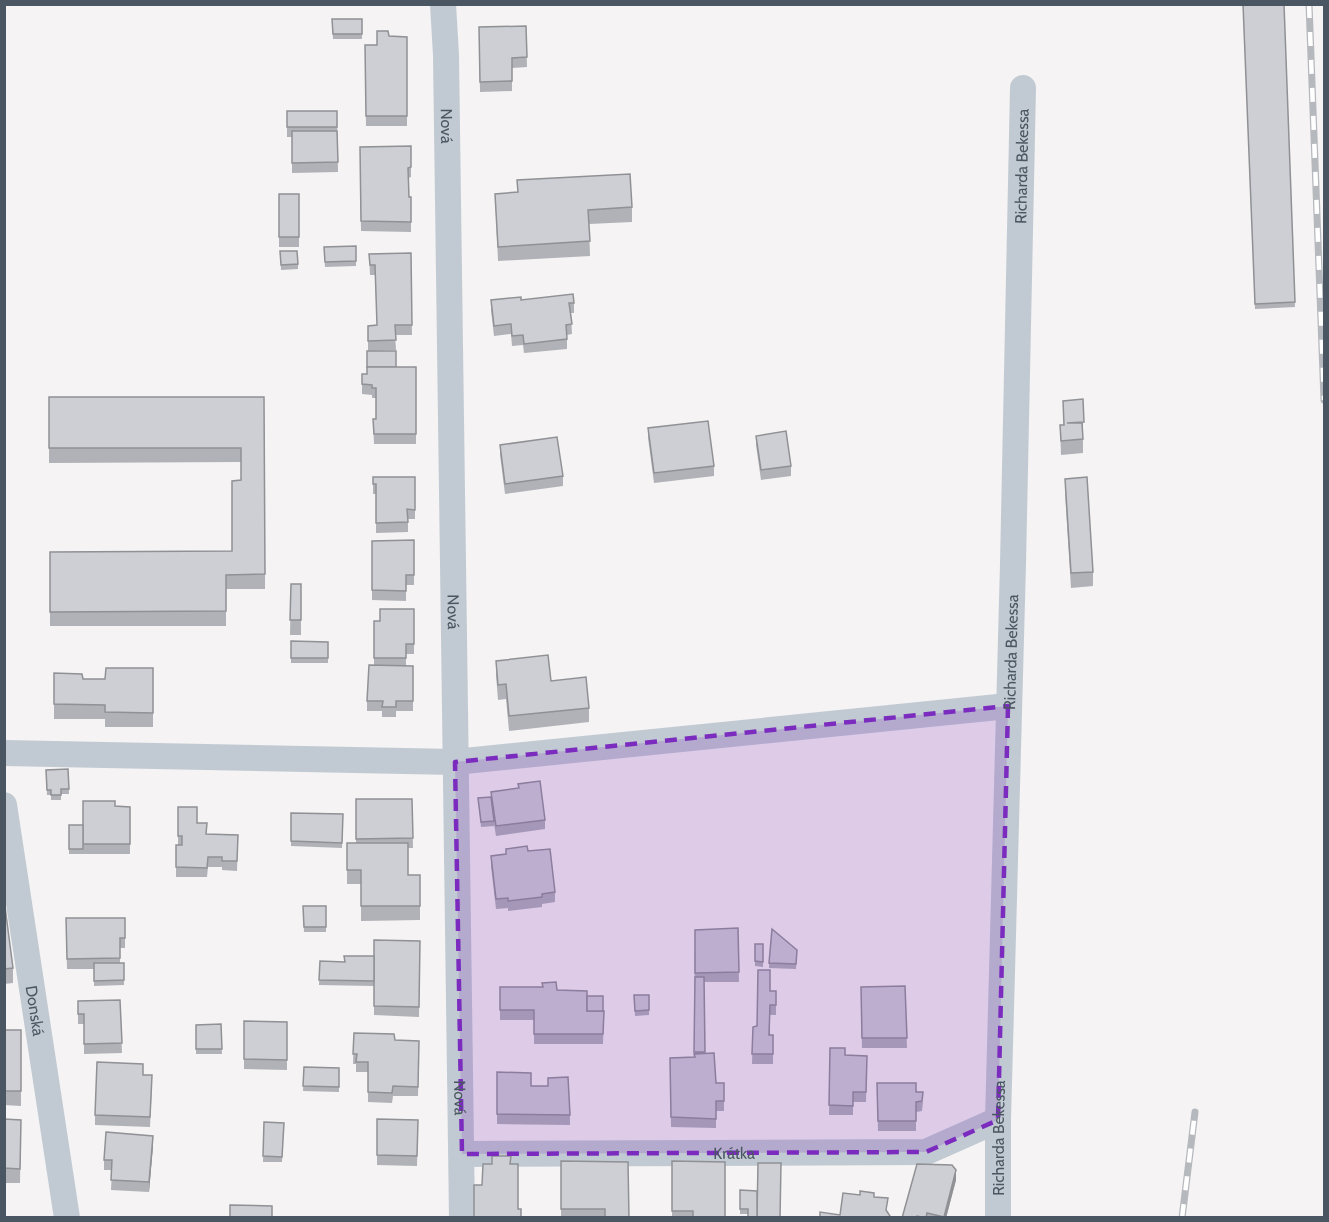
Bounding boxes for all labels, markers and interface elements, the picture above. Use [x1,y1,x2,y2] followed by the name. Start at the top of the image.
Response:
[437,108,457,144] street label: Nová
[1011,108,1032,224] street label: Richarda Bekessa
[444,594,463,630] street label: Nová
[1000,594,1022,710] street label: Richarda Bekessa
[22,984,49,1037] street label: Donská
[451,1080,470,1116] street label: Nová
[989,1080,1009,1196] street label: Richarda Bekessa
[713,1143,755,1162] street label: Krátka

